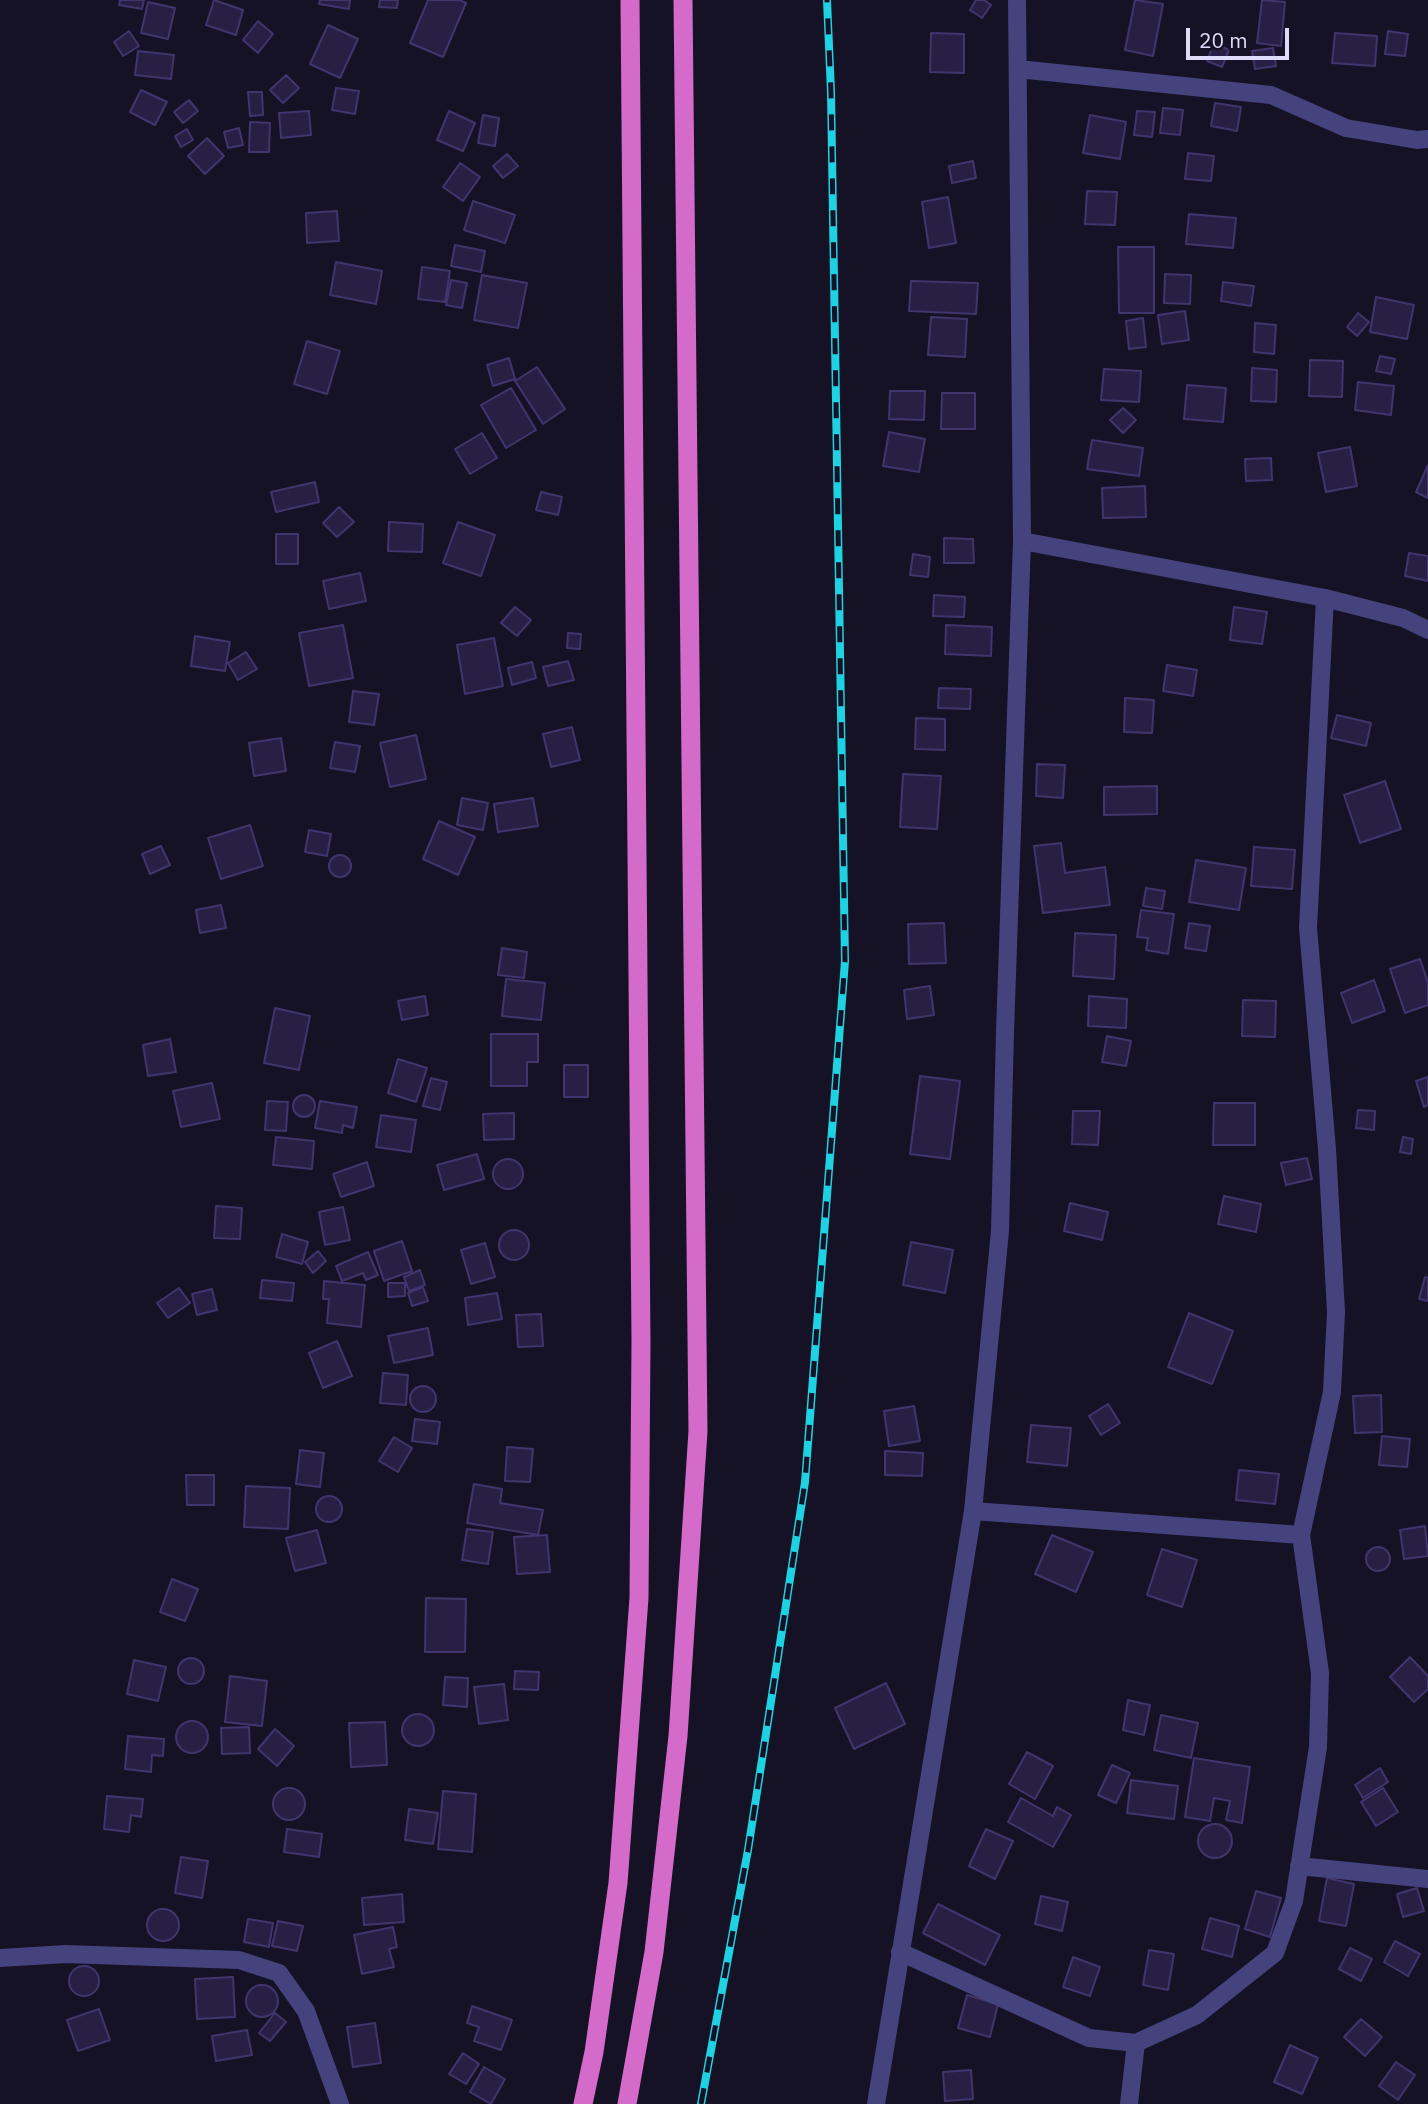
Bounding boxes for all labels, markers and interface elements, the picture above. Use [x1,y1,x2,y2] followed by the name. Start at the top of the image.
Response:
[1190,14,1293,58] scale bar
[1199,26,1248,54] text: 20 m

